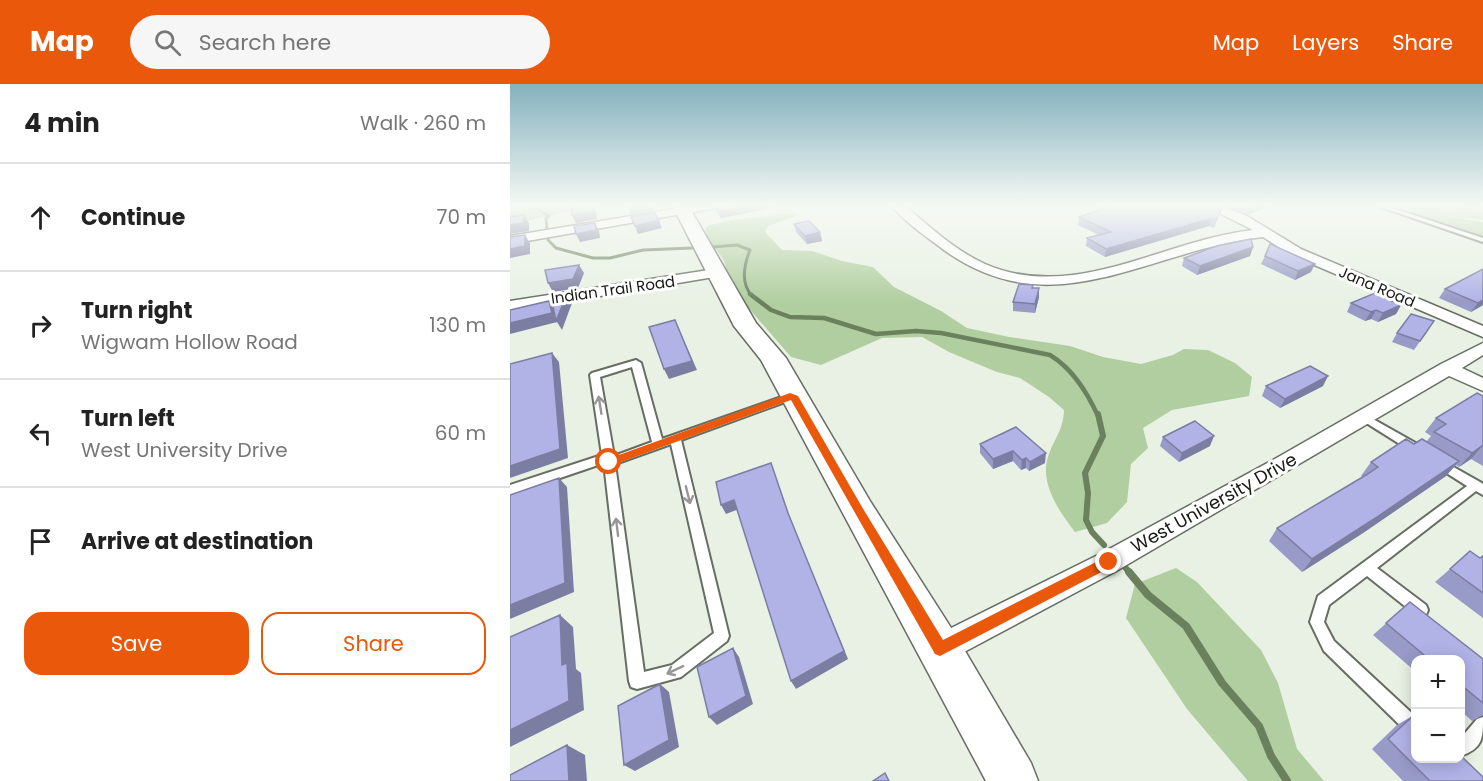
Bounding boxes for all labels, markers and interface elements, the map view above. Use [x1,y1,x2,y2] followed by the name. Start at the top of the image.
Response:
[130,15,550,69] search box
[30,22,94,61] text: Map
[151,26,184,59] icon: search
[199,27,331,58] text: Search here
[1213,28,1259,57] text: Map
[1292,28,1359,57] text: Layers
[1392,28,1453,57] text: Share
[24,105,100,141] text: 4 min
[360,109,486,137] text: Walk · 260 m
[24,201,57,234] icon: ahead
[81,202,185,233] text: Continue
[437,203,486,231] text: 70 m
[1336,261,1419,312] street label: Jana Road
[550,270,676,309] street label: Indian Trail Road
[81,295,192,326] text: Turn right
[24,309,57,342] icon: right
[429,311,486,339] text: 130 m
[81,328,298,356] text: Wigwam Hollow Road
[594,395,605,415] one-way arrow
[81,403,175,434] text: Turn left
[24,417,57,450] icon: left
[435,419,486,447] text: 60 m
[81,436,288,464] text: West University Drive
[1126,447,1301,559] street label: West University Drive
[595,448,621,474] route start
[683,485,695,504] one-way arrow
[612,518,623,537] one-way arrow
[24,525,57,558] icon: arrive
[81,526,313,557] text: Arrive at destination
[1095,548,1121,574] route end
[24,612,249,675] button: Save
[261,612,486,675] button: Share
[1411,655,1465,763] map controls
[1411,655,1465,709] button: +
[666,665,684,676] one-way arrow
[1411,709,1465,763] button: −

